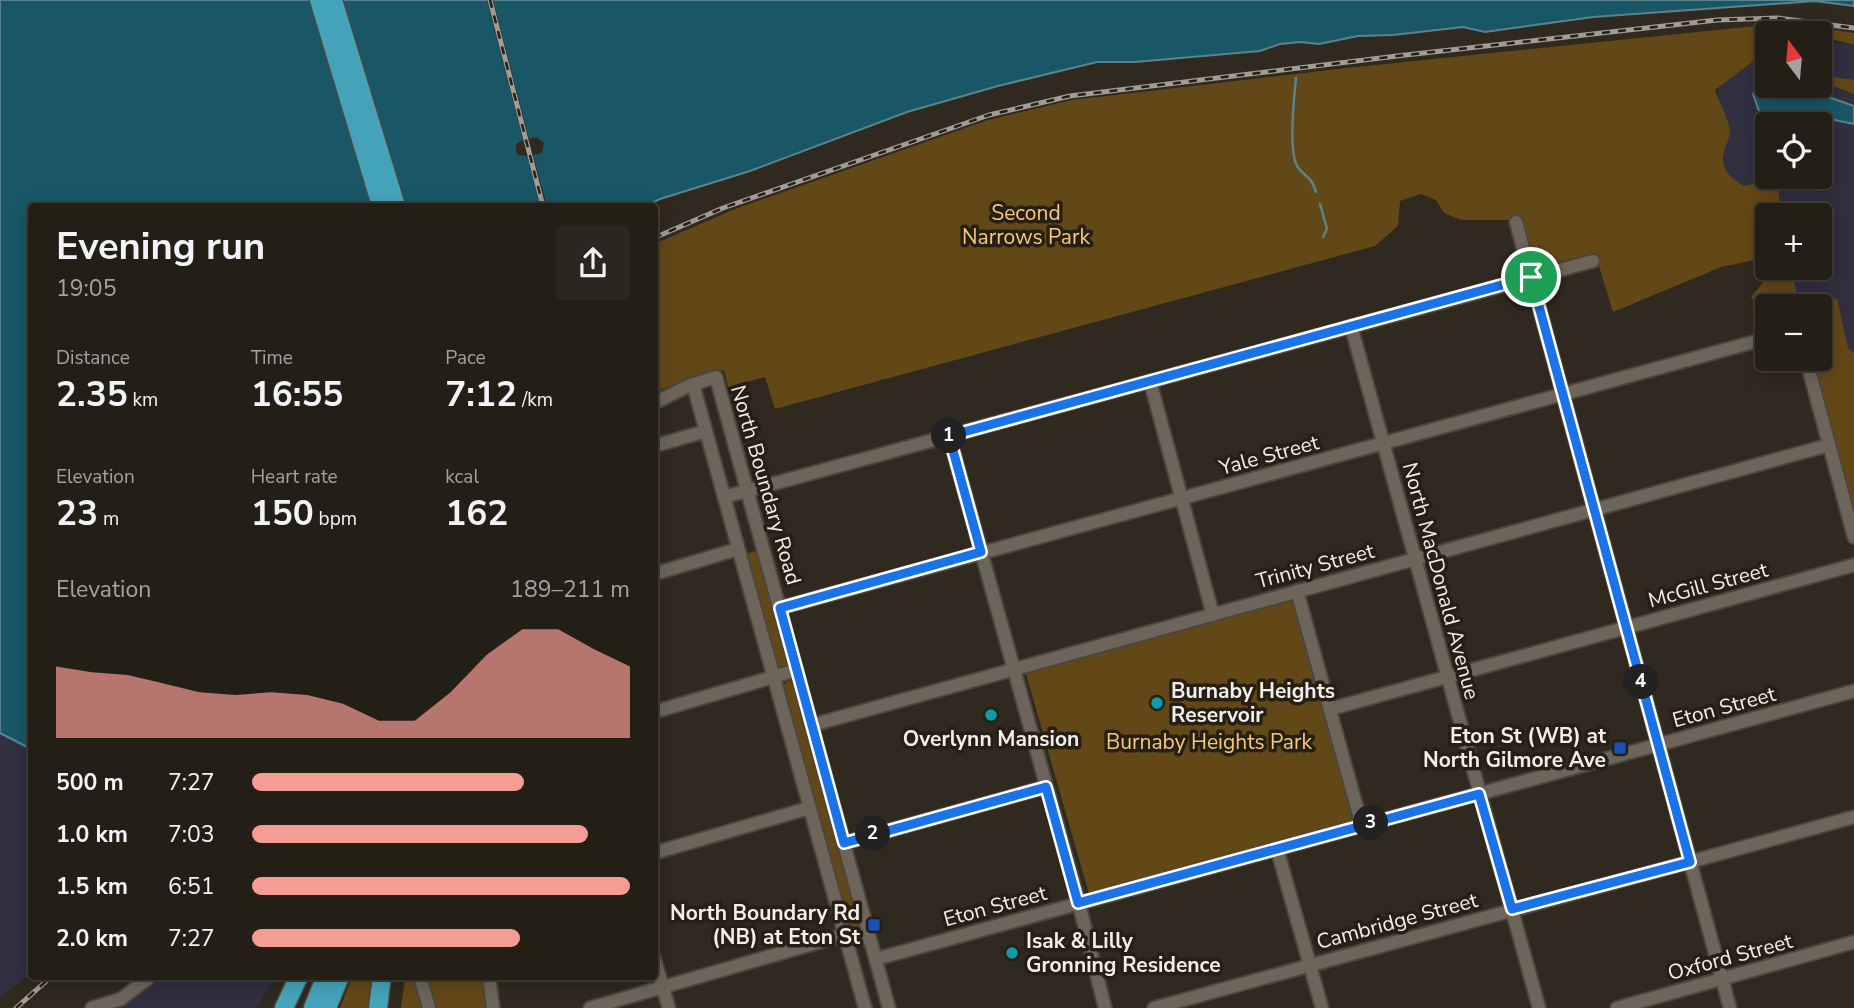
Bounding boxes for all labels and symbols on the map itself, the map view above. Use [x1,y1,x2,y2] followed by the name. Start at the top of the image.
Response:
[1755,21,1832,98] north arrow
[962,199,1090,251] park label: Second Narrows Park
[1501,247,1561,307] pin
[724,382,808,588] street label: North Boundary Road
[932,418,967,453] pin: 1
[1215,428,1323,482] street label: Yale Street
[1396,459,1486,703] street label: North MacDonald Avenue
[1253,537,1378,595] street label: Trinity Street
[1645,555,1772,614] street label: McGill Street
[1624,664,1658,700] pin: 4
[1171,677,1335,729] place label: Burnaby Heights Reservoir
[1669,680,1779,734] street label: Eton Street
[1149,695,1165,711] marker: Burnaby Heights Reservoir
[983,707,999,723] marker: Overlynn Mansion
[1423,722,1607,774] place label: Eton St (WB) at North Gilmore Ave
[903,725,1079,753] place label: Overlynn Mansion
[1106,728,1312,756] park label: Burnaby Heights Park
[1612,740,1628,756] marker: Eton St (WB) at North Gilmore Ave
[1354,806,1388,840] pin: 3
[856,816,890,852] pin: 2
[940,879,1050,933] street label: Eton Street
[1313,886,1481,956] street label: Cambridge Street
[670,899,861,951] place label: North Boundary Rd (NB) at Eton St
[866,917,882,933] marker: North Boundary Rd (NB) at Eton St
[1026,927,1221,979] place label: Isak & Lilly Gronning Residence
[1665,927,1796,987] street label: Oxford Street
[1004,945,1020,961] marker: Isak & Lilly Gronning Residence

